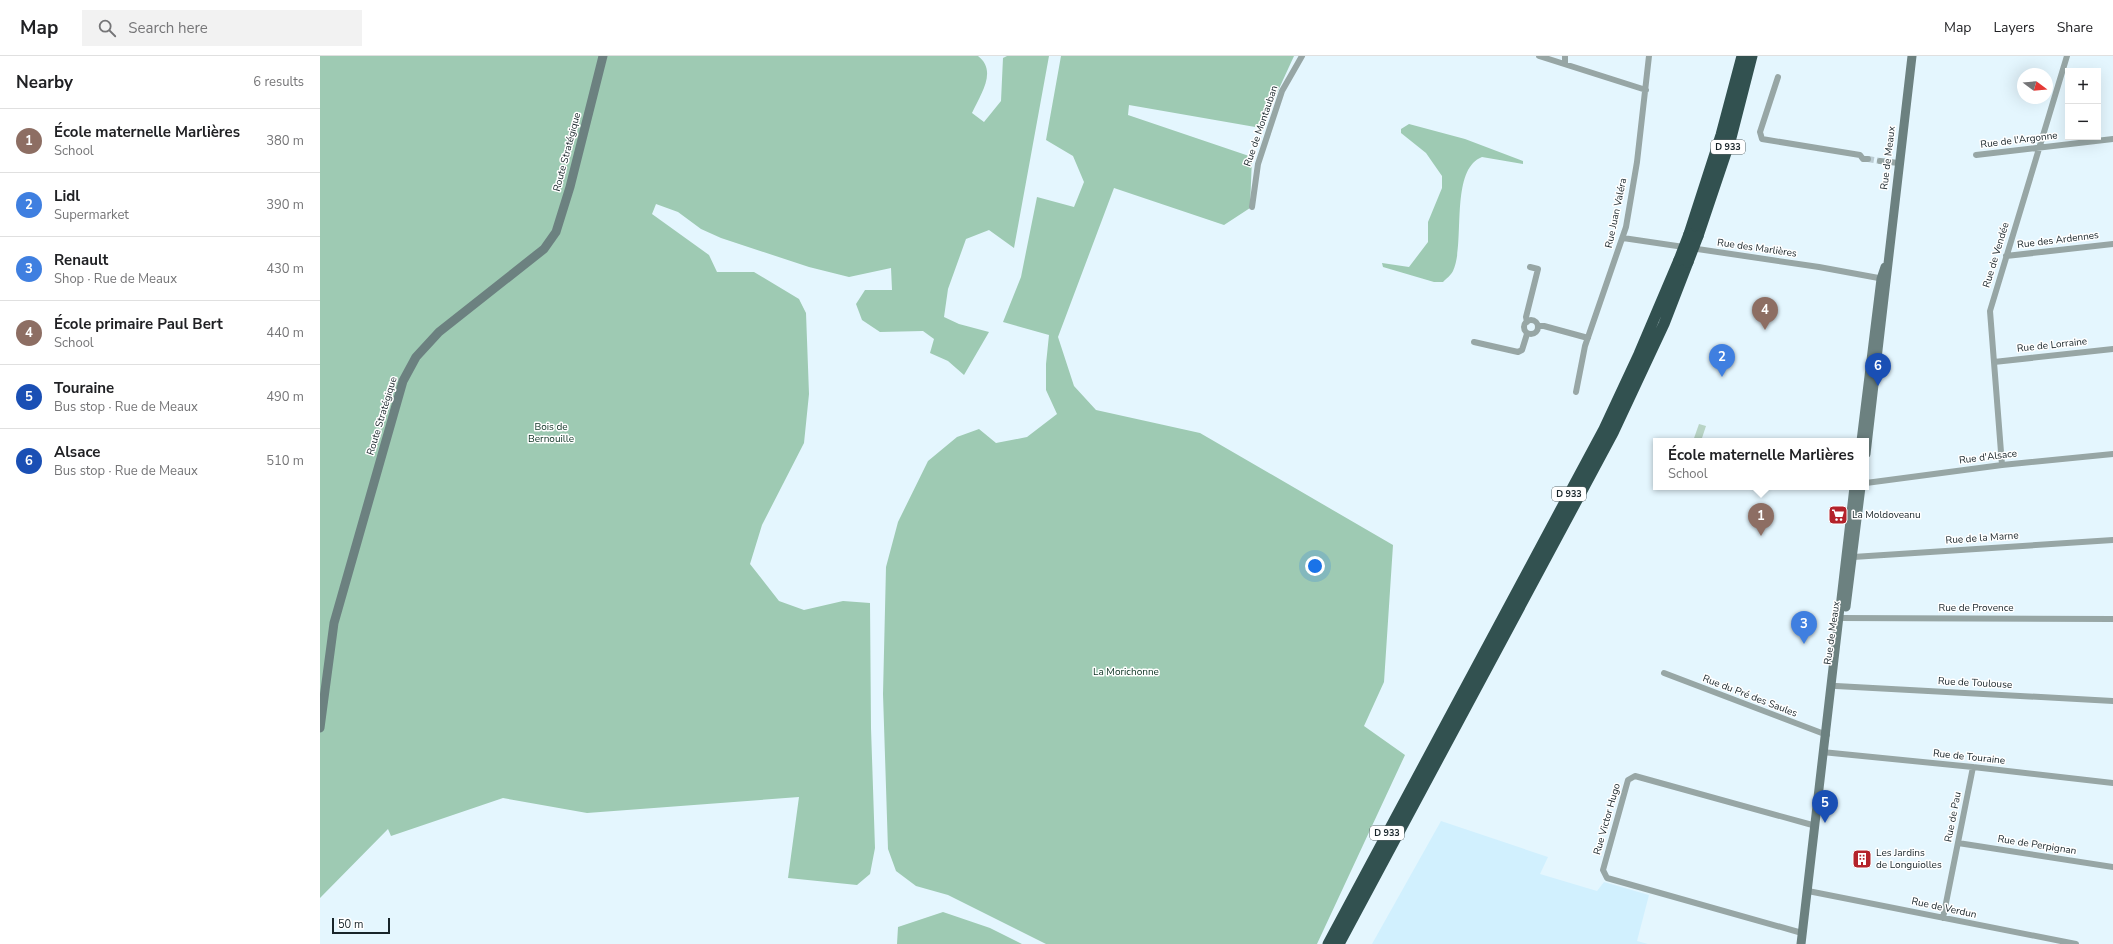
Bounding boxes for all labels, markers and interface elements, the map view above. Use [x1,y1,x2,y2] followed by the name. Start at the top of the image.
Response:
[82,10,362,46] search box
[20,15,58,41] text: Map
[96,17,118,39] icon: search
[128,18,208,38] text: Search here
[1944,18,1971,37] text: Map
[1993,18,2035,37] text: Layers
[2057,18,2093,37] text: Share
[2017,68,2053,104] north arrow
[2065,68,2101,140] map controls
[2065,68,2101,104] button: +
[16,71,73,94] text: Nearby
[253,73,304,91] text: 6 results
[1241,84,1281,168] street label: Rue de Montauban
[2065,104,2101,140] button: −
[550,111,584,193] street label: Route Stratégique
[54,122,240,142] text: École maternelle Marlières
[1877,125,1899,191] street label: Rue de Meaux
[1980,128,2058,152] street label: Rue de l'Argonne
[25,132,33,150] text: 1
[266,132,304,150] text: 380 m
[1711,140,1745,154] road number: D 933
[54,142,94,160] text: School
[1602,177,1630,249] street label: Rue Juan Valéra
[54,186,80,206] text: Lidl
[25,196,33,214] text: 2
[266,196,304,214] text: 390 m
[54,206,129,224] text: Supermarket
[1979,221,2013,289] street label: Rue de Vendée
[2016,228,2100,252] street label: Rue des Ardennes
[1716,235,1798,261] street label: Rue des Marlières
[54,250,108,270] text: Renault
[25,260,33,278] text: 3
[266,260,304,278] text: 430 m
[54,270,177,288] text: Shop · Rue de Meaux
[1752,297,1778,330] pin: 4
[54,314,223,334] text: École primaire Paul Bert
[25,324,33,342] text: 4
[266,324,304,342] text: 440 m
[54,334,94,352] text: School
[2016,334,2088,356] street label: Rue de Lorraine
[1709,344,1735,377] pin: 2
[1865,353,1891,386] pin: 6
[363,375,401,457] street label: Route Stratégique
[54,378,114,398] text: Touraine
[25,388,33,406] text: 5
[266,388,304,406] text: 490 m
[54,398,198,416] text: Bus stop · Rue de Meaux
[528,420,574,446] park label: Bois de Bernouille
[1653,438,1869,490] popup
[54,442,100,462] text: Alsace
[1668,445,1854,465] text: École maternelle Marlières
[1958,446,2018,468] street label: Rue d'Alsace
[25,452,33,470] text: 6
[266,452,304,470] text: 510 m
[54,462,198,480] text: Bus stop · Rue de Meaux
[1668,465,1708,483] text: School
[1552,487,1586,501] road number: D 933
[1748,503,1774,536] pin: 1
[1827,504,1849,526] supermarket icon: La Moldoveanu
[1852,508,1921,522] place label: La Moldoveanu
[1945,528,2019,548] street label: Rue de la Marne
[1305,556,1325,576] your location
[1821,600,1843,666] street label: Rue de Meaux
[1938,601,2014,615] street label: Rue de Provence
[1791,611,1817,644] pin: 3
[1093,665,1159,679] park label: La Morichonne
[1701,671,1800,721] street label: Rue du Pré des Saules
[1937,674,2013,692] street label: Rue de Toulouse
[1932,746,2006,768] street label: Rue de Touraine
[1590,781,1624,856] street label: Rue Victor Hugo
[1812,790,1838,823] pin: 5
[1941,791,1965,843] street label: Rue de Pau
[1370,826,1404,840] road number: D 933
[1997,832,2077,858] street label: Rue de Perpignan
[1876,846,1942,872] place label: Les Jardins de Longuiolles
[1851,848,1873,870] building icon: Les Jardins de Longuiolles
[1910,894,1978,922] street label: Rue de Verdun
[332,916,390,935] scale bar
[338,917,363,932] text: 50 m

